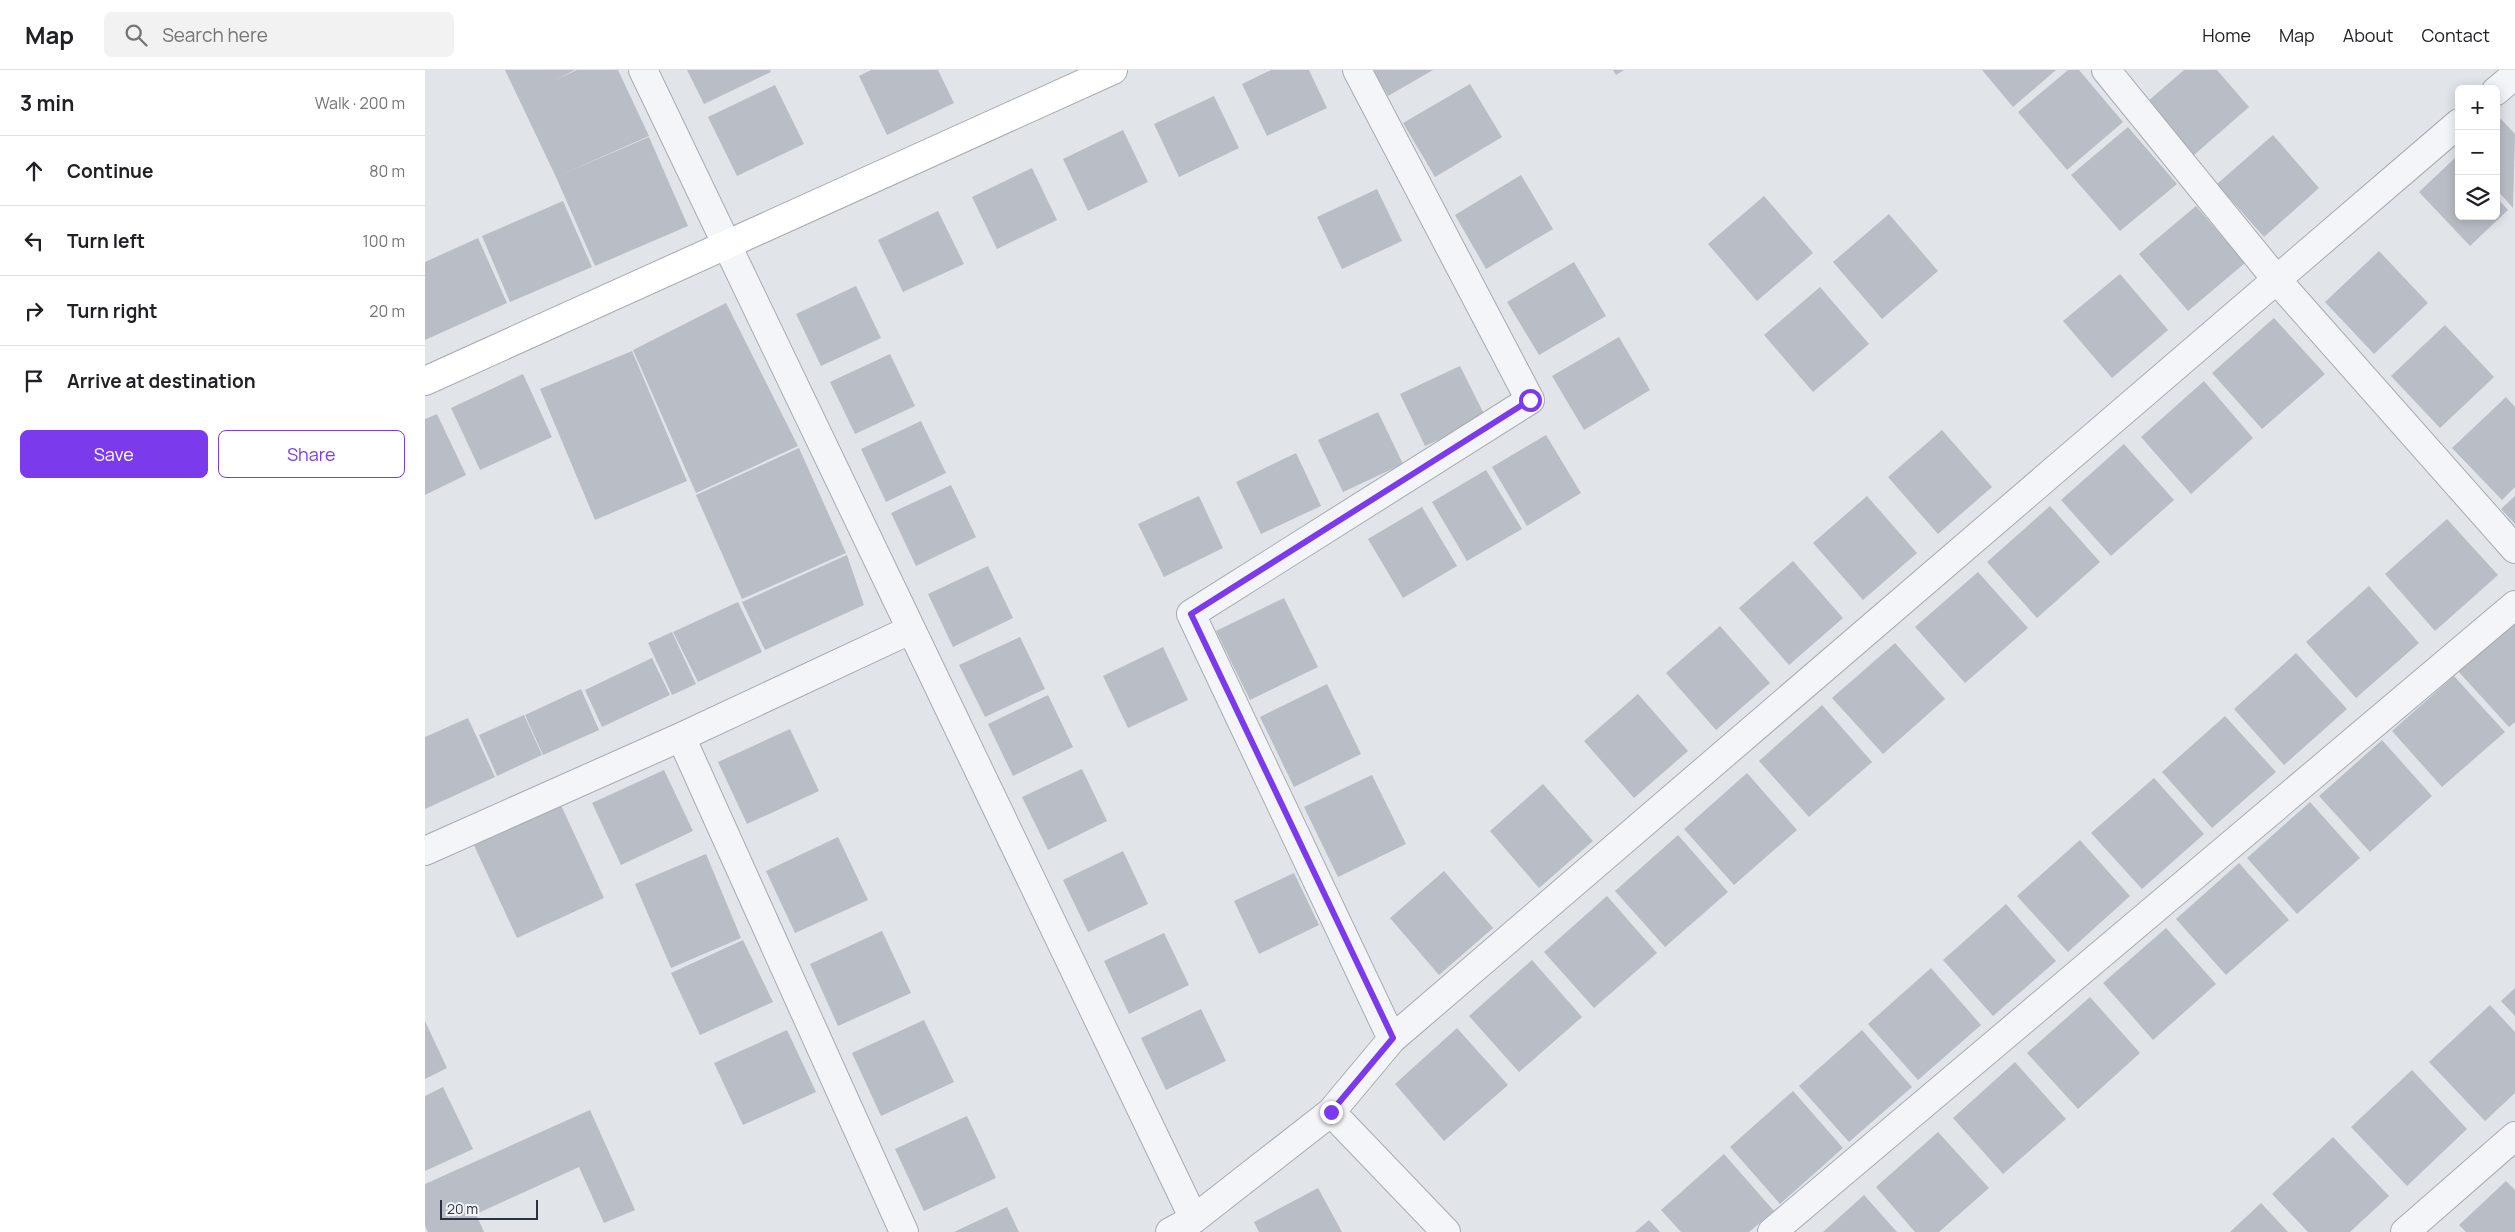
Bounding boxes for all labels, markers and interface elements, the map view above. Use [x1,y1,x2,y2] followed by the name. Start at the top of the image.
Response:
[104,12,454,57] search box
[25,18,74,51] text: Map
[122,21,150,49] icon: search
[162,22,268,48] text: Search here
[2202,23,2251,47] text: Home
[2279,23,2315,47] text: Map
[2343,23,2393,47] text: About
[2421,23,2490,47] text: Contact
[2455,85,2500,220] map controls
[2455,85,2500,130] button: +
[20,89,74,117] text: 3 min
[315,92,405,114] text: Walk · 200 m
[2455,130,2500,175] button: −
[20,157,48,185] icon: ahead
[67,158,153,184] text: Continue
[369,160,405,182] text: 80 m
[2455,175,2500,220] button: layers
[20,227,48,255] icon: left
[67,228,145,254] text: Turn left
[362,230,405,252] text: 100 m
[20,297,48,325] icon: right
[67,298,157,324] text: Turn right
[369,300,405,322] text: 20 m
[20,367,48,395] icon: arrive
[67,368,256,394] text: Arrive at destination
[1519,389,1542,412] route start
[20,430,208,478] button: Save
[218,430,405,478] button: Share
[1320,1101,1343,1124] route end
[440,1197,537,1220] scale bar
[447,1199,478,1218] text: 20 m

